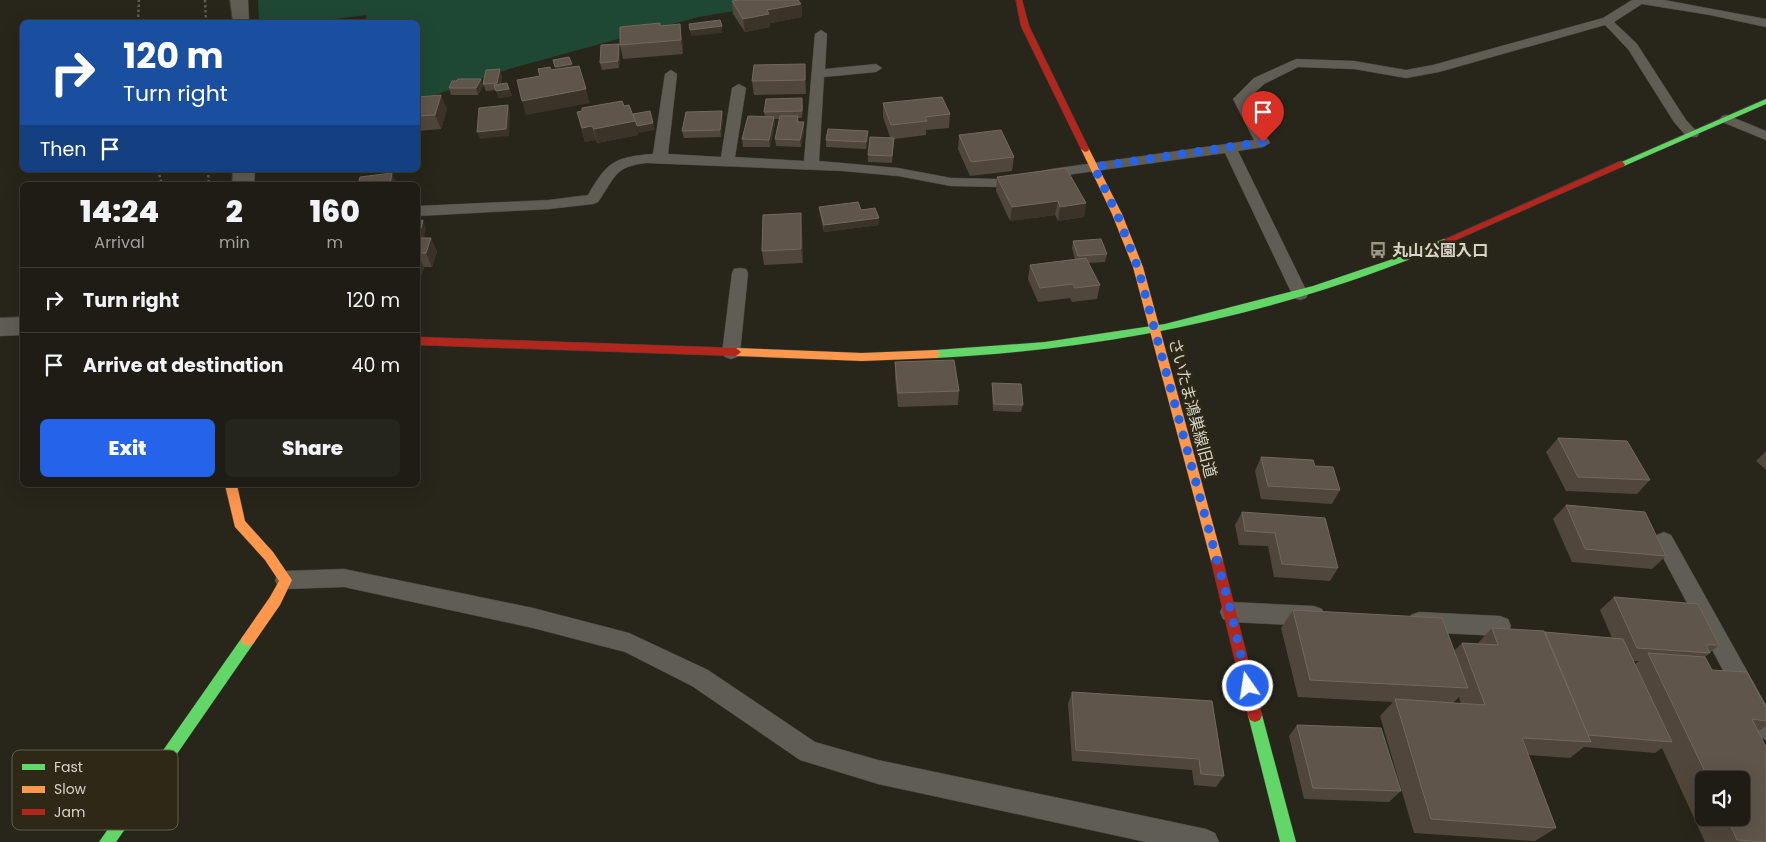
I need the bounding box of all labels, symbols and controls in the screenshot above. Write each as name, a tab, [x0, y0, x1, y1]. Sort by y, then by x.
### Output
text: 120 m	[123, 31, 223, 80]
icon: right	[40, 40, 105, 105]
text: Turn right	[123, 78, 228, 109]
pin	[1242, 91, 1284, 142]
icon: arrive	[1249, 98, 1277, 126]
icon: arrive	[96, 135, 124, 163]
text: Then	[40, 136, 86, 163]
text: 14:24	[80, 190, 159, 233]
text: 2	[226, 190, 243, 233]
text: 160	[310, 190, 360, 233]
text: Arrival	[94, 231, 145, 254]
text: min	[219, 231, 250, 254]
text: m	[327, 231, 343, 254]
place label: 丸山公園入口	[1392, 239, 1488, 262]
bus stop icon: 丸山公園入口	[1368, 240, 1388, 260]
icon: right	[40, 286, 68, 314]
text: Turn right	[83, 287, 179, 314]
text: 120 m	[346, 287, 400, 314]
street label: さいたま鴻巣線旧道	[1163, 336, 1222, 480]
icon: arrive	[40, 351, 68, 379]
text: Arrive at destination	[83, 352, 284, 379]
text: 40 m	[351, 352, 400, 379]
button: Exit	[40, 419, 215, 477]
button: Share	[225, 419, 400, 477]
position arrow	[1221, 659, 1273, 711]
legend	[12, 750, 178, 830]
text: Fast	[54, 757, 83, 777]
map controls	[1695, 771, 1750, 826]
button: sound	[1695, 771, 1750, 826]
text: Slow	[54, 779, 87, 799]
text: Jam	[54, 802, 85, 822]

